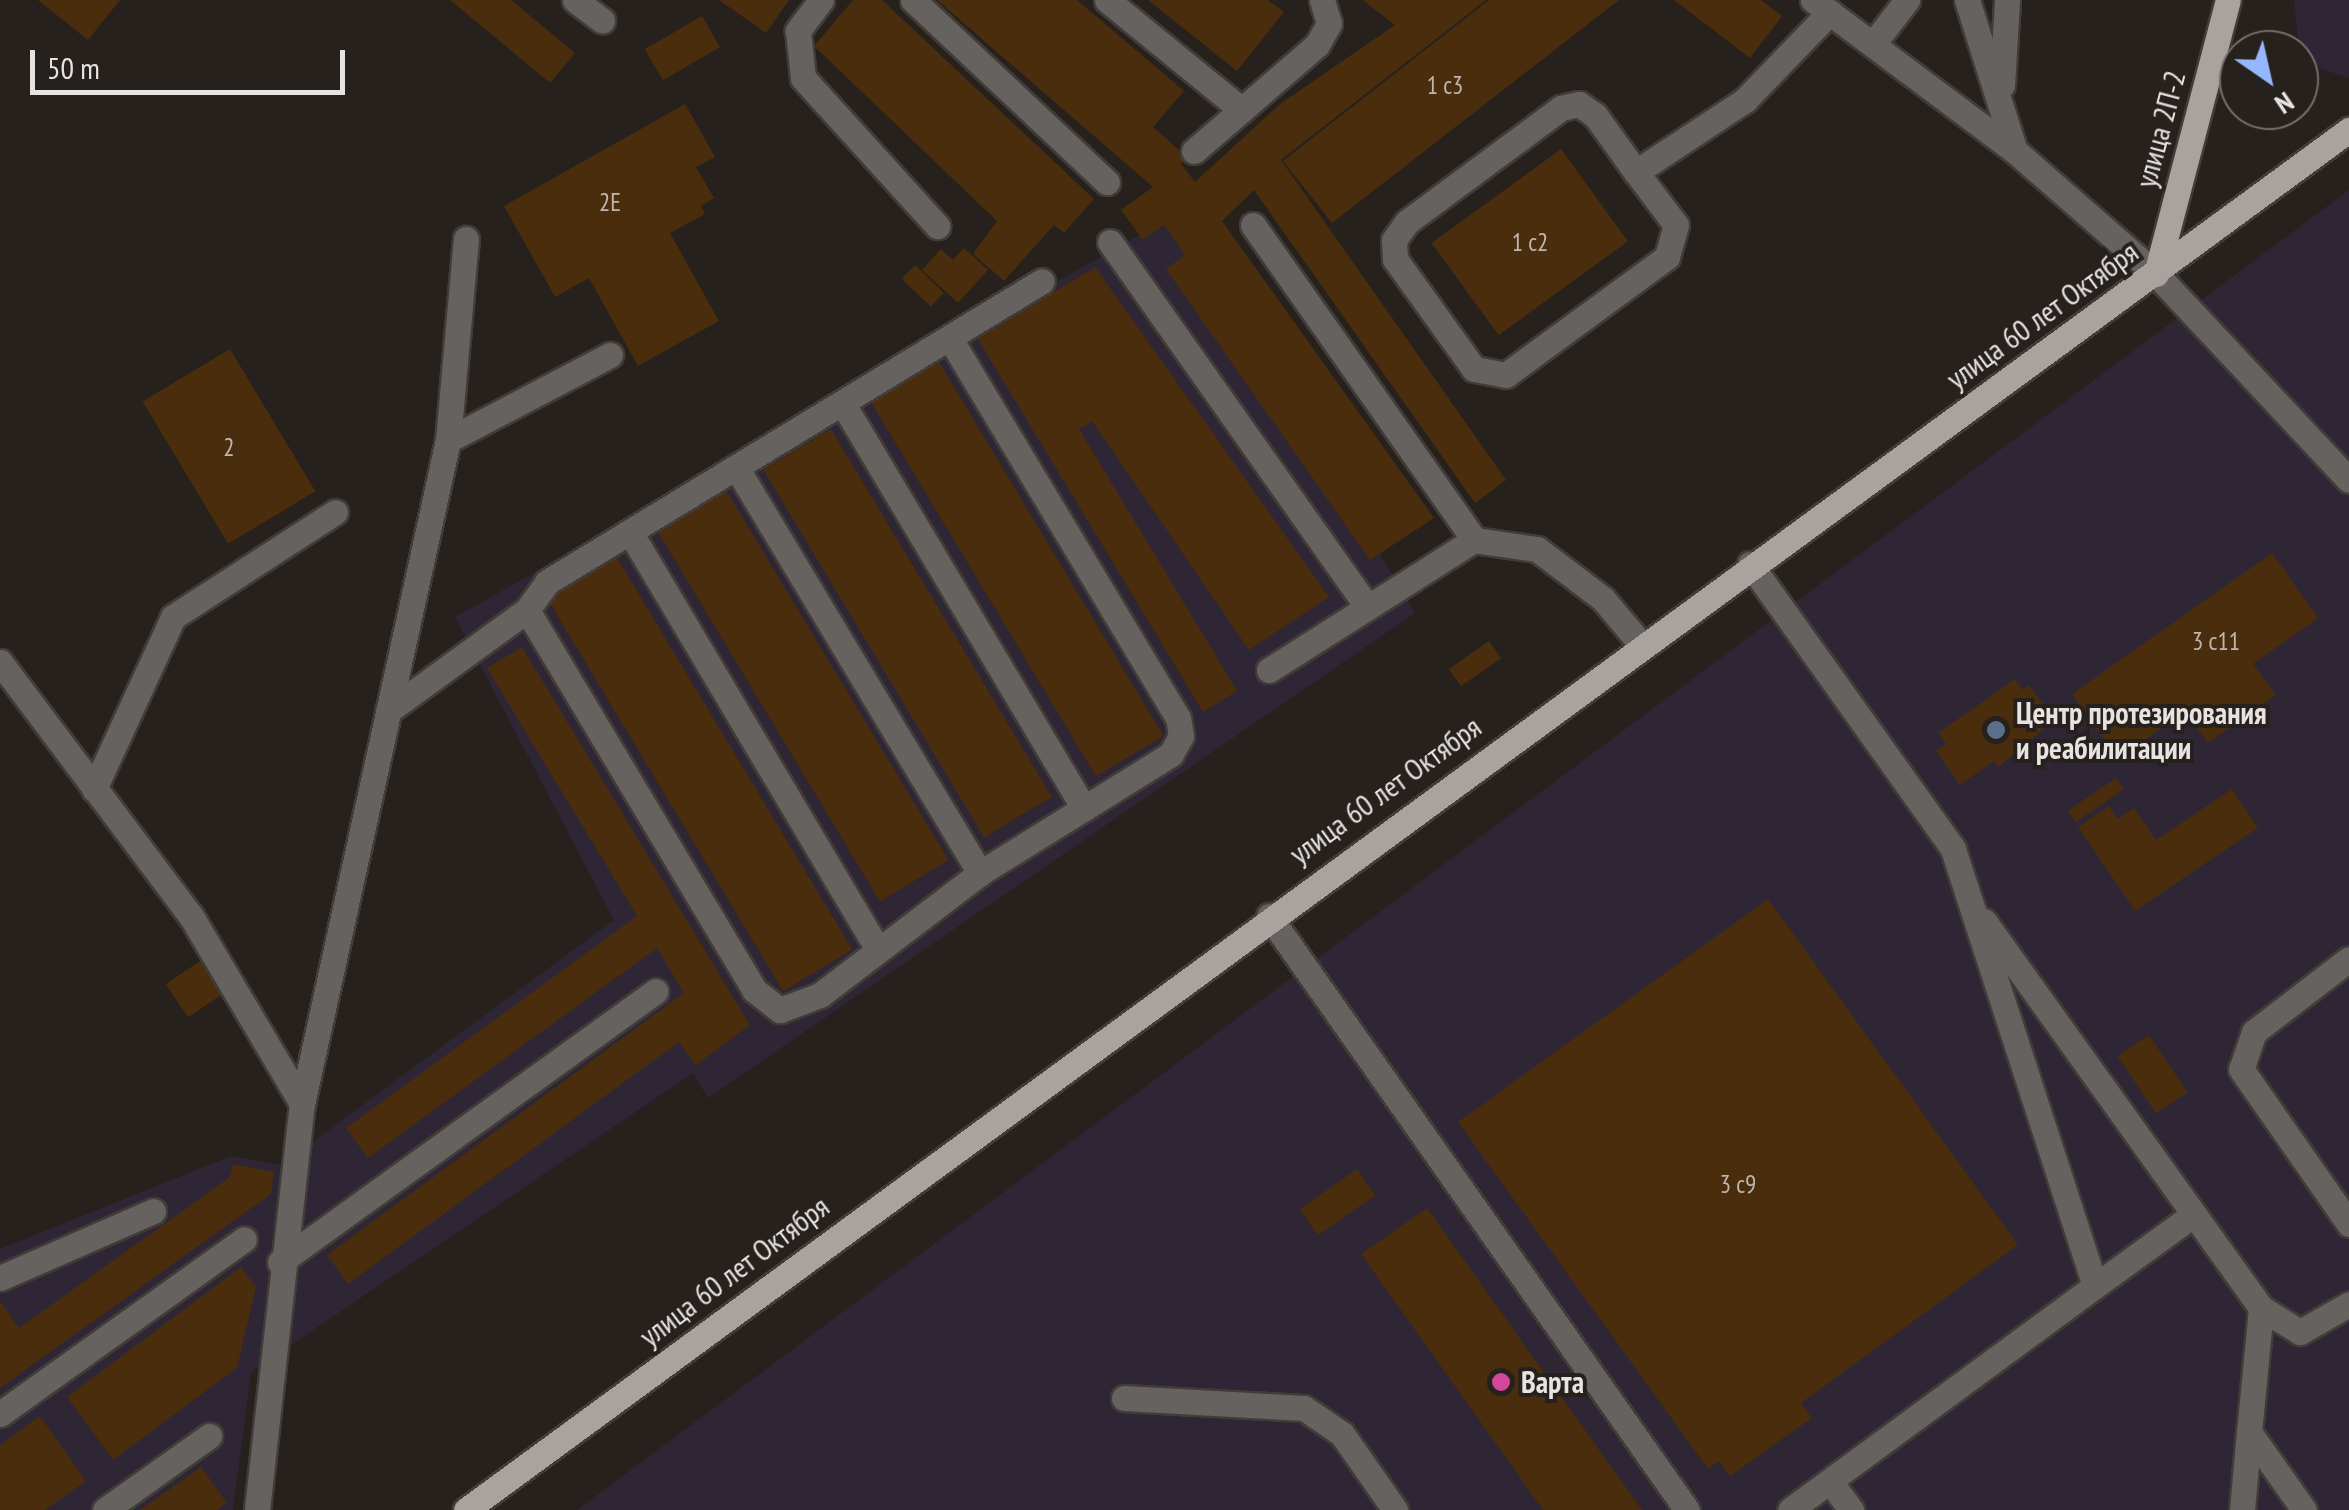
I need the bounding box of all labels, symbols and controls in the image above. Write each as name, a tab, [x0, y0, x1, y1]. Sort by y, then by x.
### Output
scale bar	[35, 30, 350, 92]
north arrow	[2219, 30, 2319, 130]
text: 50 m	[47, 48, 100, 87]
street label: улица 2П-2	[2127, 67, 2193, 191]
house number: 1 с3	[1427, 70, 1463, 100]
text: N	[2268, 84, 2302, 123]
house number: 2Е	[599, 187, 621, 217]
house number: 1 с2	[1512, 227, 1548, 257]
street label: улица 60 лет Октября	[1939, 233, 2145, 397]
house number: 2	[223, 432, 235, 462]
house number: 3 с11	[2192, 626, 2240, 656]
place label: Центр протезирования и реабилитации	[2016, 695, 2267, 766]
street label: улица 60 лет Октября	[1282, 708, 1488, 872]
marker: Центр протезирования и реабилитации	[1985, 719, 2007, 741]
house number: 3 с9	[1720, 1169, 1756, 1199]
street label: улица 60 лет Октября	[632, 1188, 836, 1354]
place label: Варта	[1521, 1364, 1584, 1400]
marker: Варта	[1490, 1371, 1512, 1393]

